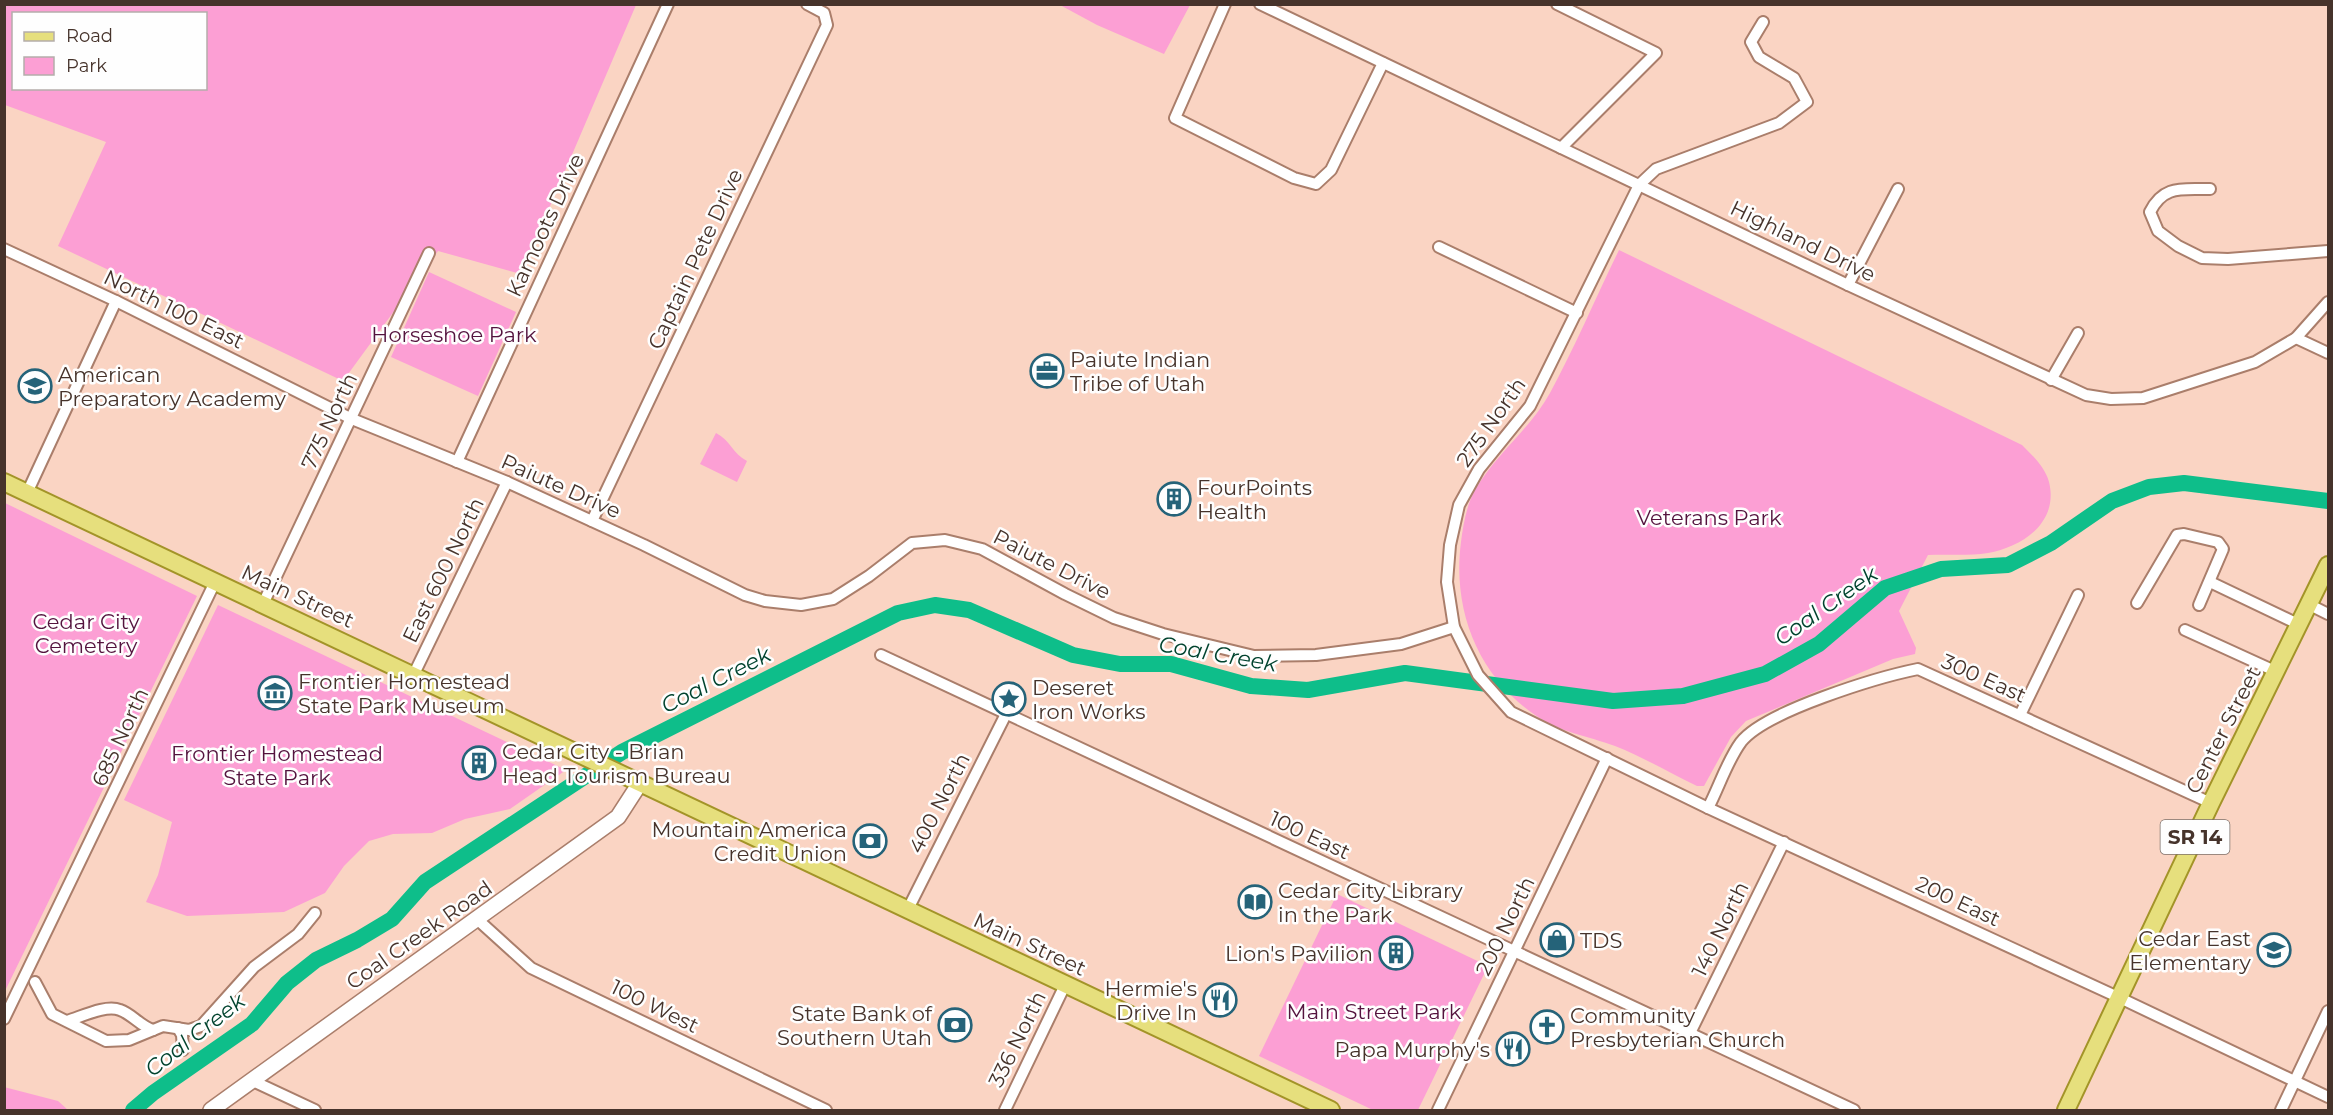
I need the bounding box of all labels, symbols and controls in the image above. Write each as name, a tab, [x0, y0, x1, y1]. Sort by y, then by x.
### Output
legend	[12, 12, 207, 90]
text: Road	[66, 25, 113, 47]
text: Park	[66, 55, 107, 77]
street label: Kamoots Drive	[501, 150, 589, 300]
street label: Captain Pete Drive	[642, 165, 748, 353]
street label: Highland Drive	[1726, 195, 1880, 287]
street label: North 100 East	[100, 264, 248, 354]
park label: Horseshoe Park	[371, 322, 537, 347]
place label: Paiute Indian Tribe of Utah	[1070, 347, 1210, 396]
office icon: Paiute Indian Tribe of Utah	[1029, 353, 1065, 389]
place label: American Preparatory Academy	[58, 362, 286, 411]
school or university icon: American Preparatory Academy	[17, 368, 53, 404]
street label: 775 North	[296, 369, 362, 473]
street label: 275 North	[1451, 373, 1531, 471]
street label: Paiute Drive	[497, 449, 625, 523]
place label: FourPoints Health	[1197, 475, 1312, 524]
building icon: FourPoints Health	[1156, 481, 1192, 517]
street label: East 600 North	[397, 493, 489, 647]
park label: Veterans Park	[1637, 505, 1782, 530]
street label: Paiute Drive	[989, 524, 1115, 604]
street label: Main Street	[238, 559, 358, 633]
water label: Coal Creek	[1769, 560, 1884, 651]
park label: Cedar City Cemetery	[32, 609, 140, 658]
water label: Coal Creek	[1157, 630, 1280, 678]
water label: Coal Creek	[657, 640, 776, 719]
street label: 300 East	[1938, 648, 2030, 708]
street label: Center Street	[2180, 662, 2266, 798]
place label: Frontier Homestead State Park Museum	[298, 669, 510, 718]
museum icon: Frontier Homestead State Park Museum	[257, 675, 293, 711]
place label: Deseret Iron Works	[1032, 675, 1145, 724]
place icon: Deseret Iron Works	[991, 681, 1027, 717]
street label: 685 North	[86, 684, 154, 790]
place label: Cedar City - Brian Head Tourism Bureau	[502, 739, 731, 788]
park label: Frontier Homestead State Park	[171, 741, 383, 790]
building icon: Cedar City - Brian Head Tourism Bureau	[461, 745, 497, 781]
street label: 400 North	[903, 749, 975, 857]
street label: 100 East	[1266, 806, 1354, 864]
place label: Mountain America Credit Union	[651, 817, 847, 866]
road number: SR 14	[2160, 820, 2230, 854]
bank icon: Mountain America Credit Union	[852, 823, 888, 859]
street label: 200 East	[1912, 871, 2004, 931]
street label: 200 North	[1470, 872, 1540, 980]
street label: Coal Creek Road	[341, 875, 497, 995]
street label: 140 North	[1686, 877, 1754, 981]
place label: Cedar City Library in the Park	[1278, 878, 1463, 927]
library icon: Cedar City Library in the Park	[1237, 884, 1273, 920]
street label: Main Street	[970, 907, 1090, 981]
shop icon: TDS	[1539, 922, 1575, 958]
place label: Cedar East Elementary	[2129, 926, 2252, 975]
place label: TDS	[1580, 928, 1622, 953]
school or university icon: Cedar East Elementary	[2256, 932, 2292, 968]
building icon: Lion's Pavilion	[1378, 935, 1414, 971]
place label: Lion's Pavilion	[1225, 941, 1373, 966]
street label: 100 West	[607, 974, 703, 1038]
place label: Hermie's Drive In	[1104, 976, 1197, 1025]
restaurant icon: Hermie's Drive In	[1202, 982, 1238, 1018]
water label: Coal Creek	[140, 987, 251, 1082]
street label: 336 North	[983, 987, 1051, 1091]
park label: Main Street Park	[1287, 999, 1462, 1024]
place label: State Bank of Southern Utah	[777, 1001, 933, 1050]
place label: Community Presbyterian Church	[1570, 1003, 1785, 1052]
bank icon: State Bank of Southern Utah	[937, 1007, 973, 1043]
church icon: Community Presbyterian Church	[1529, 1009, 1565, 1045]
restaurant icon: Papa Murphy's	[1495, 1031, 1531, 1067]
place label: Papa Murphy's	[1334, 1037, 1490, 1062]

